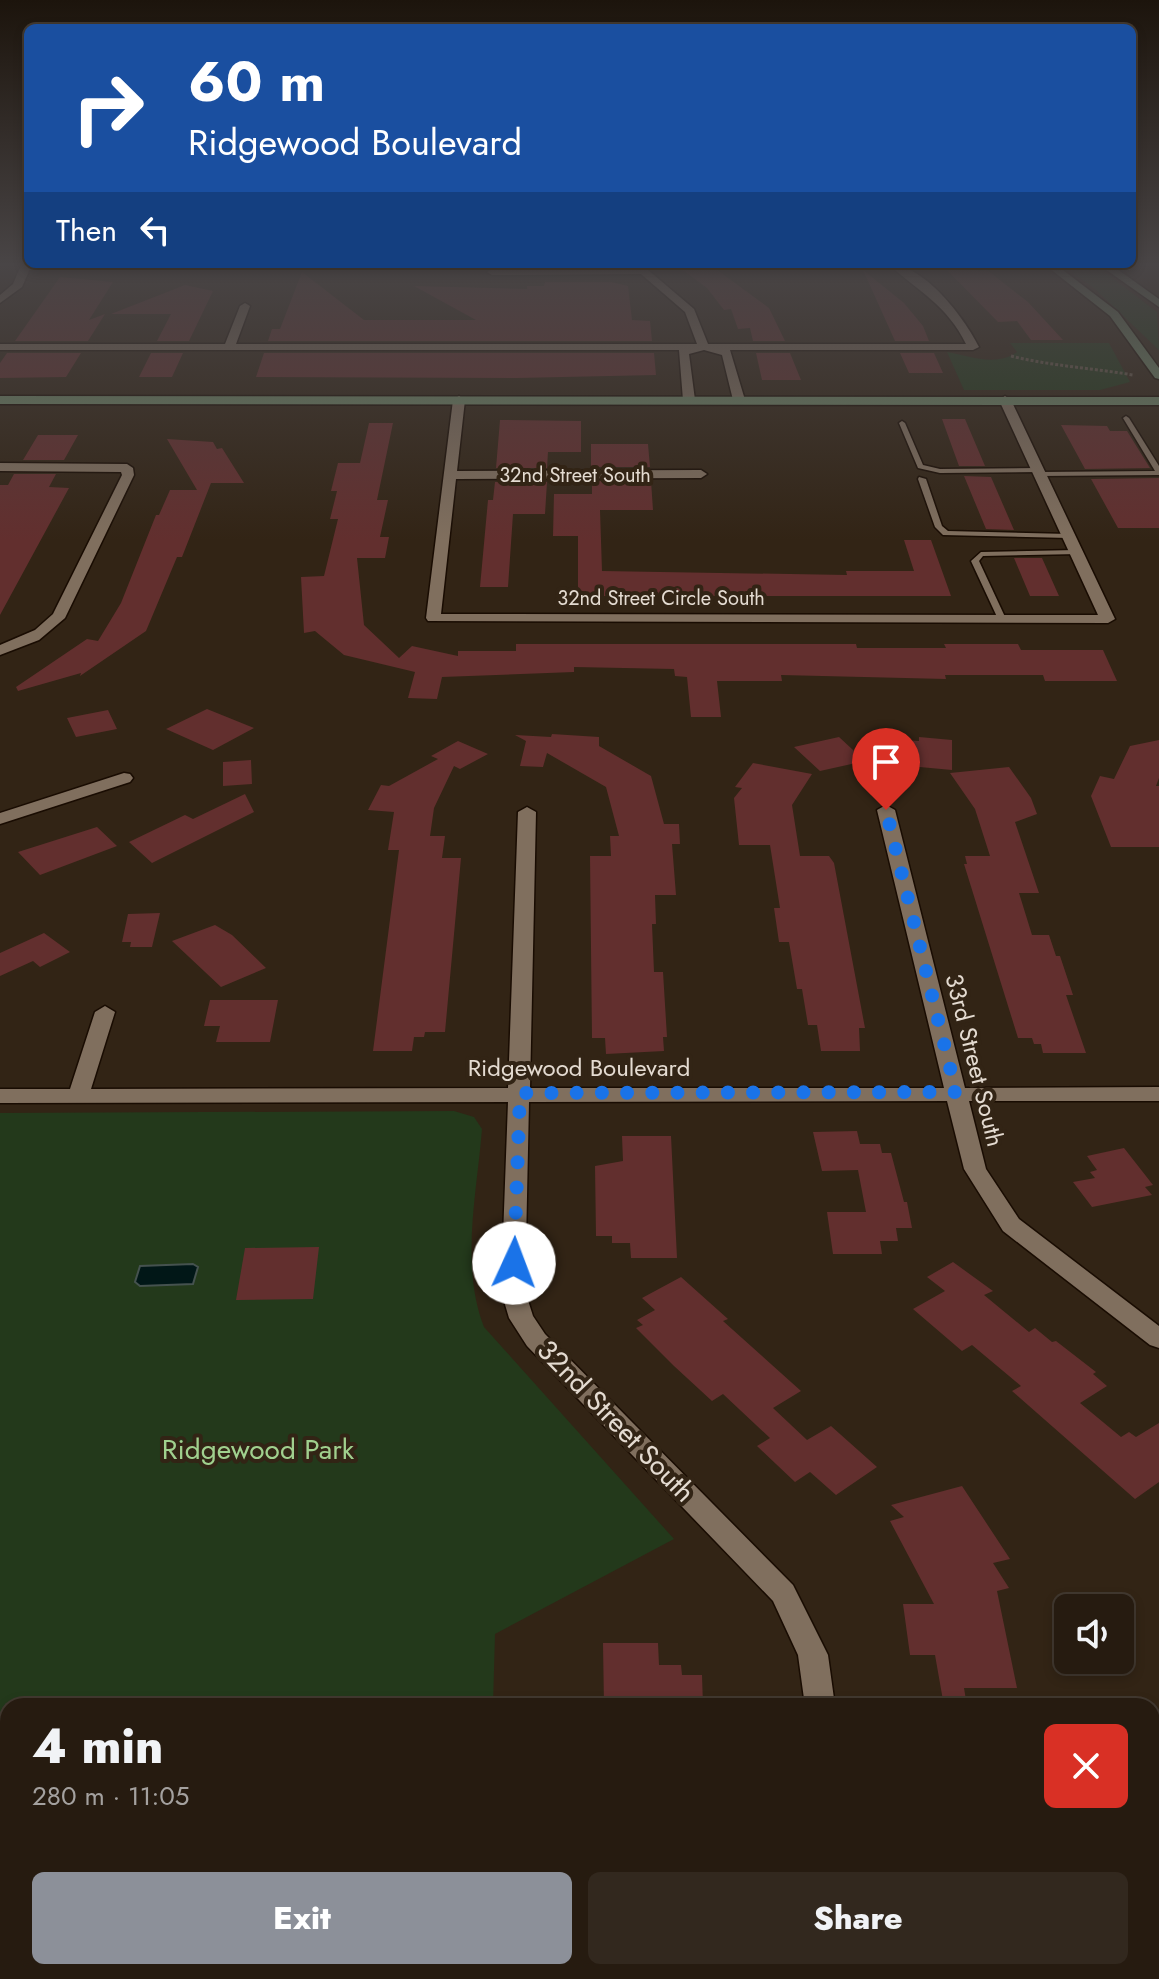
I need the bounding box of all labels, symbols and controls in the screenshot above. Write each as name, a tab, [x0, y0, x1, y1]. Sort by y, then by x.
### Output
text: 60 m	[188, 41, 325, 122]
icon: right	[56, 56, 160, 160]
text: Ridgewood Boulevard	[188, 116, 522, 168]
icon: left	[133, 208, 177, 252]
text: Then	[56, 209, 117, 252]
street label: 32nd Street South	[499, 461, 651, 490]
street label: 32nd Street Circle South	[557, 584, 765, 613]
pin	[852, 728, 920, 810]
icon: arrive	[864, 740, 908, 784]
street label: 33rd Street South	[937, 970, 1013, 1150]
street label: Ridgewood Boulevard	[468, 1050, 690, 1085]
position arrow	[472, 1221, 556, 1305]
street label: 32nd Street South	[528, 1330, 704, 1512]
park label: Ridgewood Park	[162, 1429, 355, 1470]
map controls	[1054, 1594, 1134, 1674]
button: sound	[1054, 1594, 1134, 1674]
text: 4 min	[32, 1712, 163, 1781]
button: close	[1044, 1724, 1128, 1808]
text: 280 m · 11:05	[32, 1777, 190, 1815]
button: Exit	[32, 1872, 572, 1964]
button: Share	[588, 1872, 1128, 1964]

